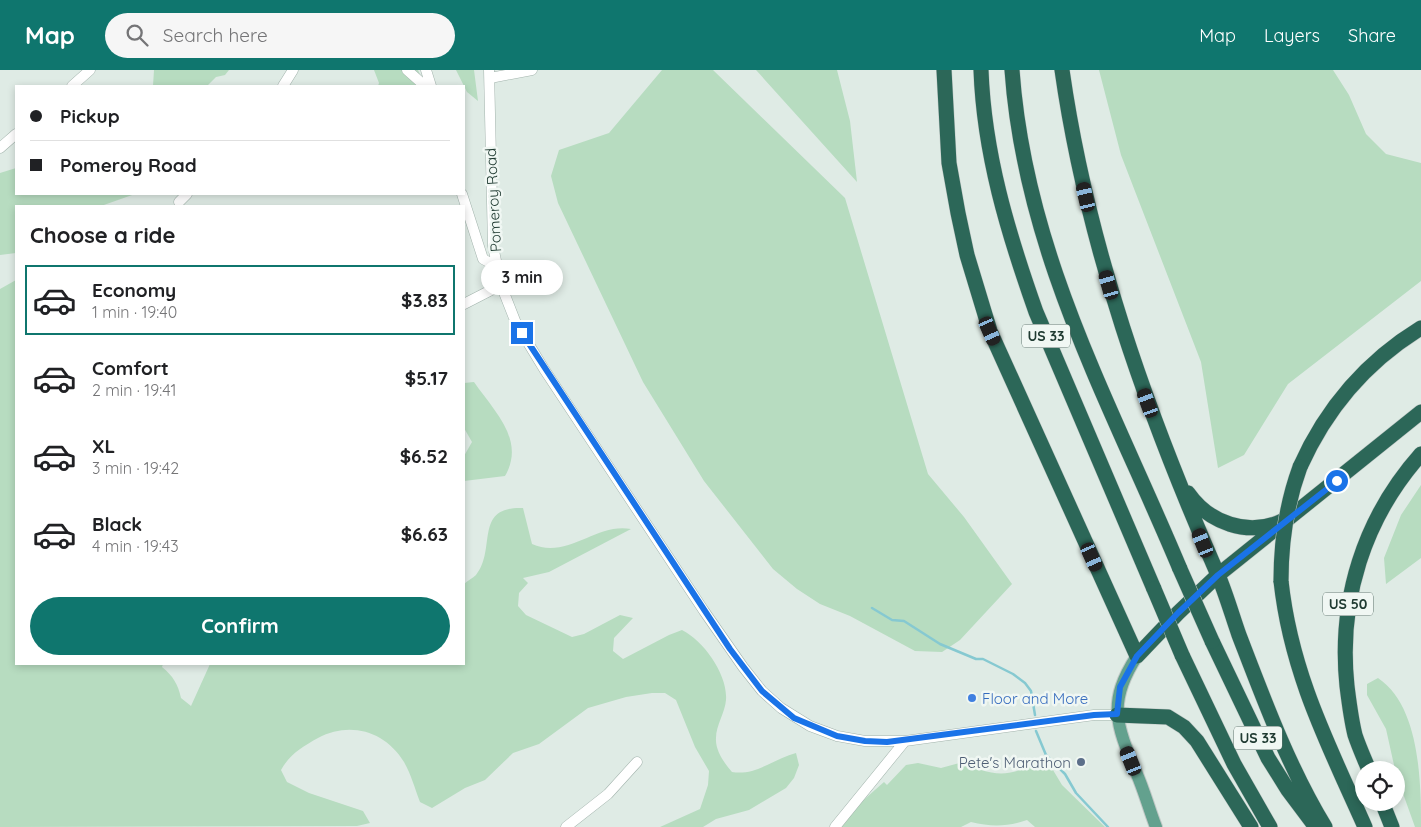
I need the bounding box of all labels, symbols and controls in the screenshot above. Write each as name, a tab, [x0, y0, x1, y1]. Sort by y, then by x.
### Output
search box	[105, 13, 455, 58]
text: Map	[25, 20, 75, 50]
icon: search	[123, 21, 151, 49]
text: Search here	[163, 23, 268, 47]
text: Map	[1199, 24, 1236, 47]
text: Layers	[1264, 24, 1320, 47]
text: Share	[1348, 24, 1396, 47]
text: Pickup	[60, 104, 120, 128]
street label: Pomeroy Road	[481, 147, 505, 253]
text: Pomeroy Road	[60, 153, 197, 177]
car	[1075, 181, 1096, 213]
text: Choose a ride	[30, 221, 175, 249]
callout: 3 min	[481, 260, 563, 296]
text: 3 min	[501, 267, 543, 287]
car	[1097, 269, 1120, 301]
icon: car	[32, 278, 77, 323]
text: Economy	[92, 278, 176, 302]
text: $3.83	[401, 288, 448, 312]
text: 1 min · 19:40	[92, 302, 177, 322]
car	[977, 314, 1002, 348]
route end	[511, 322, 533, 344]
road number: US 33	[1022, 325, 1070, 348]
icon: car	[32, 356, 77, 401]
text: Comfort	[92, 356, 169, 380]
text: $5.17	[405, 366, 448, 390]
text: 2 min · 19:41	[92, 380, 176, 400]
car	[1135, 386, 1160, 420]
icon: car	[32, 434, 77, 479]
text: XL	[92, 434, 115, 458]
text: $6.52	[400, 444, 448, 468]
text: 3 min · 19:42	[92, 458, 179, 478]
route start	[1326, 470, 1348, 492]
icon: car	[32, 512, 77, 557]
text: Black	[92, 512, 142, 536]
text: $6.63	[401, 522, 448, 546]
car	[1190, 526, 1215, 560]
text: 4 min · 19:43	[92, 536, 179, 556]
car	[1079, 540, 1104, 574]
road number: US 50	[1323, 592, 1373, 616]
button: Confirm	[30, 597, 450, 655]
place label: Floor and More	[982, 689, 1088, 708]
marker: Floor and More	[966, 692, 978, 704]
road number: US 33	[1234, 726, 1282, 750]
car	[1118, 744, 1143, 778]
place label: Pete's Marathon	[959, 753, 1071, 772]
marker: Pete's Marathon	[1075, 756, 1087, 768]
map controls	[1355, 761, 1405, 811]
button: locate	[1355, 761, 1405, 811]

